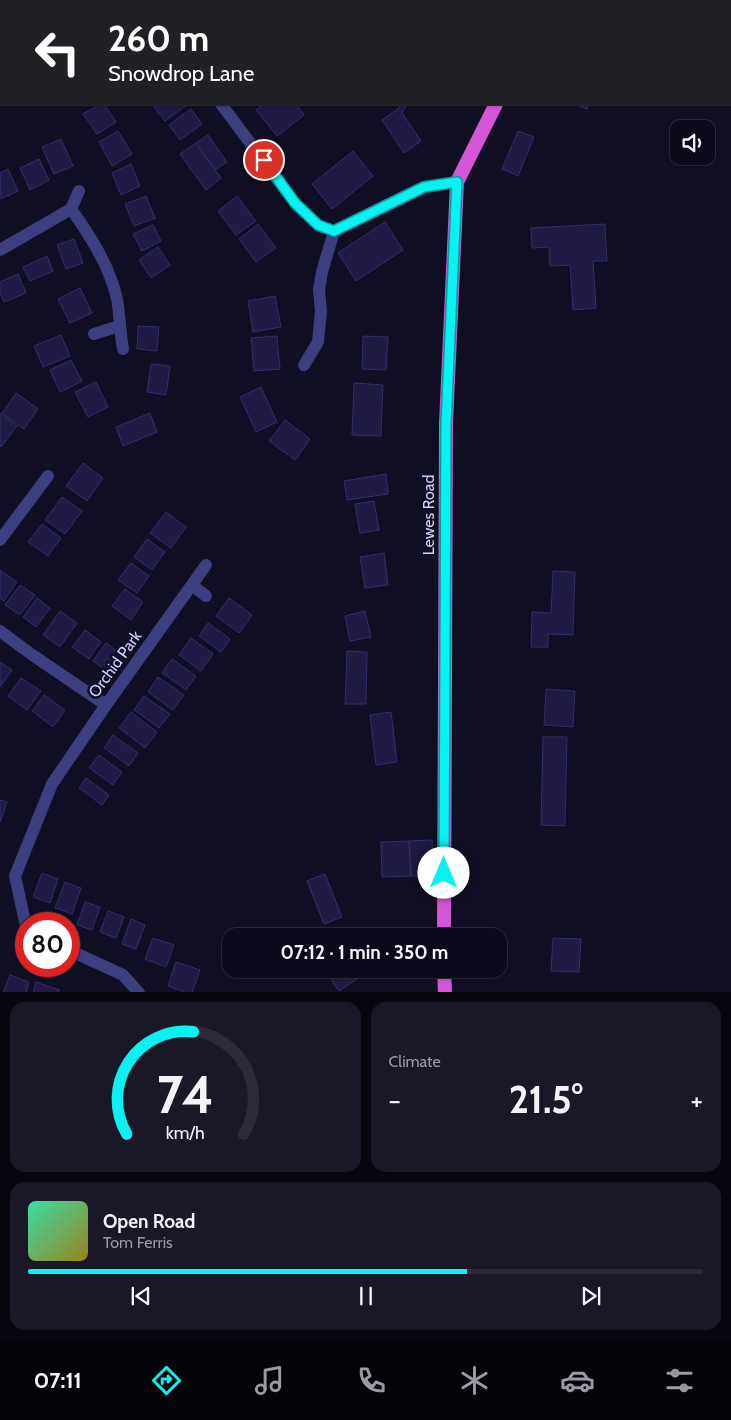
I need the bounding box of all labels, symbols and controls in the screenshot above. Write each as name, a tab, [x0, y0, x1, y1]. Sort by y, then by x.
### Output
text: 260 m	[108, 17, 209, 60]
icon: left	[25, 20, 90, 85]
text: Snowdrop Lane	[108, 60, 254, 87]
map controls	[670, 120, 715, 165]
button: sound	[670, 120, 715, 165]
pin	[243, 139, 285, 181]
icon: arrive	[250, 146, 278, 174]
street label: Lewes Road	[419, 475, 438, 555]
street label: Orchid Park	[84, 626, 146, 701]
position arrow	[417, 846, 469, 898]
speed limit sign: 80	[15, 912, 80, 977]
text: 07:12 · 1 min · 350 m	[281, 941, 448, 964]
text: Climate	[389, 1052, 441, 1071]
text: 74	[157, 1063, 214, 1126]
text: 21.5°	[509, 1076, 583, 1123]
text: −	[389, 1083, 401, 1117]
text: +	[691, 1083, 703, 1117]
text: km/h	[166, 1122, 205, 1143]
text: Open Road	[103, 1210, 195, 1233]
text: Tom Ferris	[103, 1233, 173, 1252]
icon: previous	[127, 1282, 155, 1310]
icon: pause	[352, 1282, 380, 1310]
icon: next	[577, 1282, 605, 1310]
icon: directions	[149, 1363, 184, 1398]
icon: music	[252, 1363, 287, 1398]
icon: phone	[354, 1363, 389, 1398]
icon: climate	[457, 1363, 492, 1398]
icon: car	[560, 1363, 595, 1398]
icon: filters	[662, 1363, 697, 1398]
text: 07:11	[34, 1367, 82, 1394]

